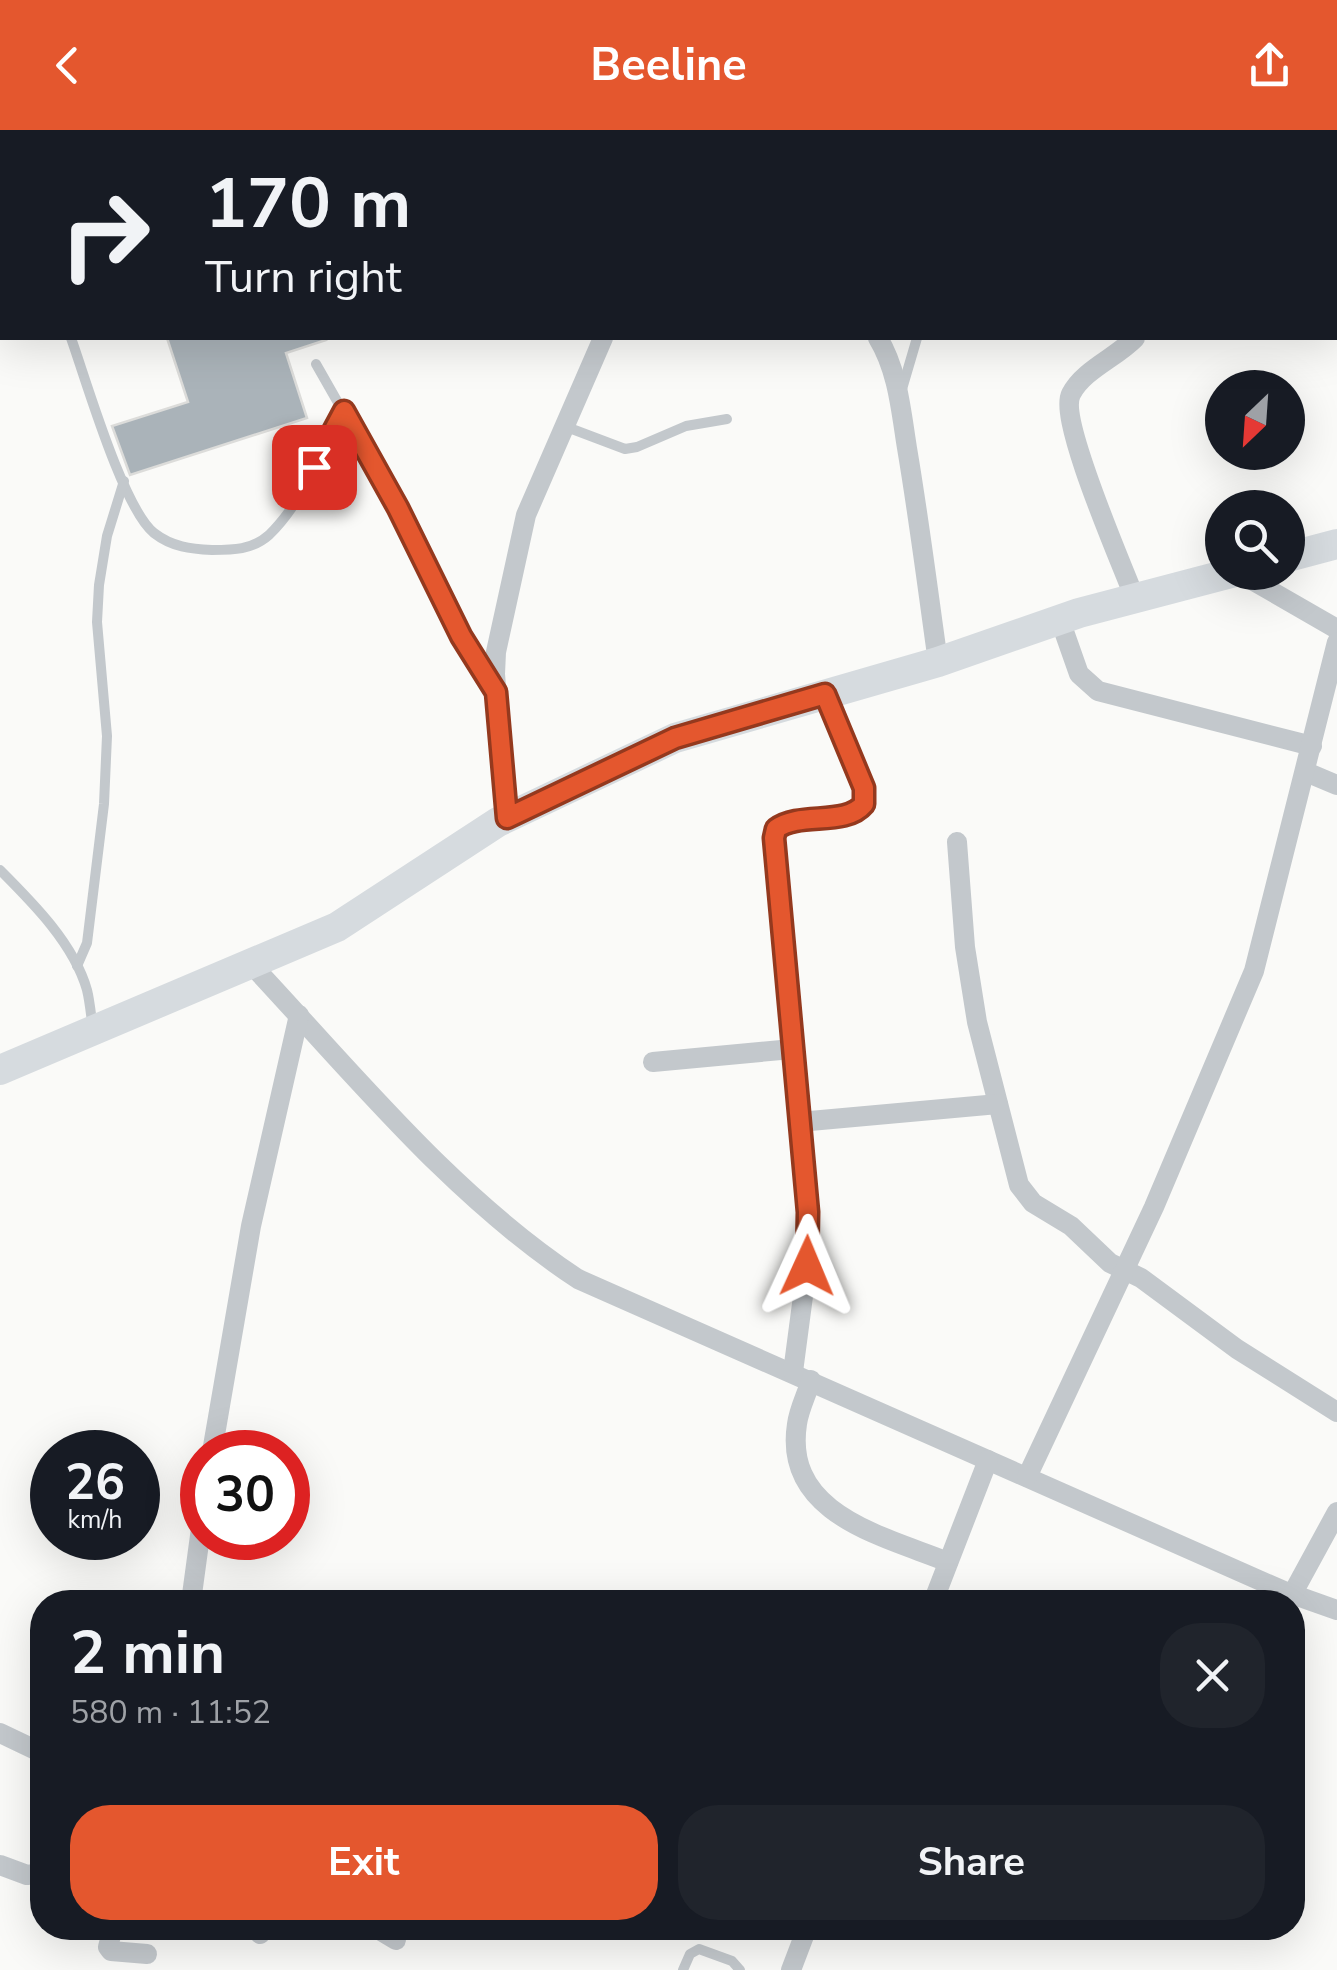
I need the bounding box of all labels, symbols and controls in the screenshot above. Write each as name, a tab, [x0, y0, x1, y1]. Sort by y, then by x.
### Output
text: Beeline	[590, 35, 747, 96]
icon: back	[40, 38, 95, 93]
icon: share	[1242, 38, 1297, 93]
text: 170 m	[205, 156, 411, 252]
icon: right	[40, 170, 170, 300]
text: Turn right	[205, 247, 402, 308]
north arrow	[1205, 370, 1305, 470]
map controls	[1205, 370, 1305, 590]
pin	[272, 425, 357, 510]
icon: arrive	[287, 440, 342, 495]
button: search	[1205, 490, 1305, 590]
position arrow	[755, 1214, 859, 1318]
speed limit sign: 30	[180, 1430, 310, 1560]
text: 26	[65, 1448, 125, 1517]
text: km/h	[67, 1503, 123, 1537]
text: 2 min	[70, 1612, 225, 1694]
button: close	[1160, 1623, 1265, 1728]
text: 580 m · 11:52	[70, 1691, 271, 1734]
button: Exit	[70, 1805, 658, 1920]
button: Share	[678, 1805, 1265, 1920]

